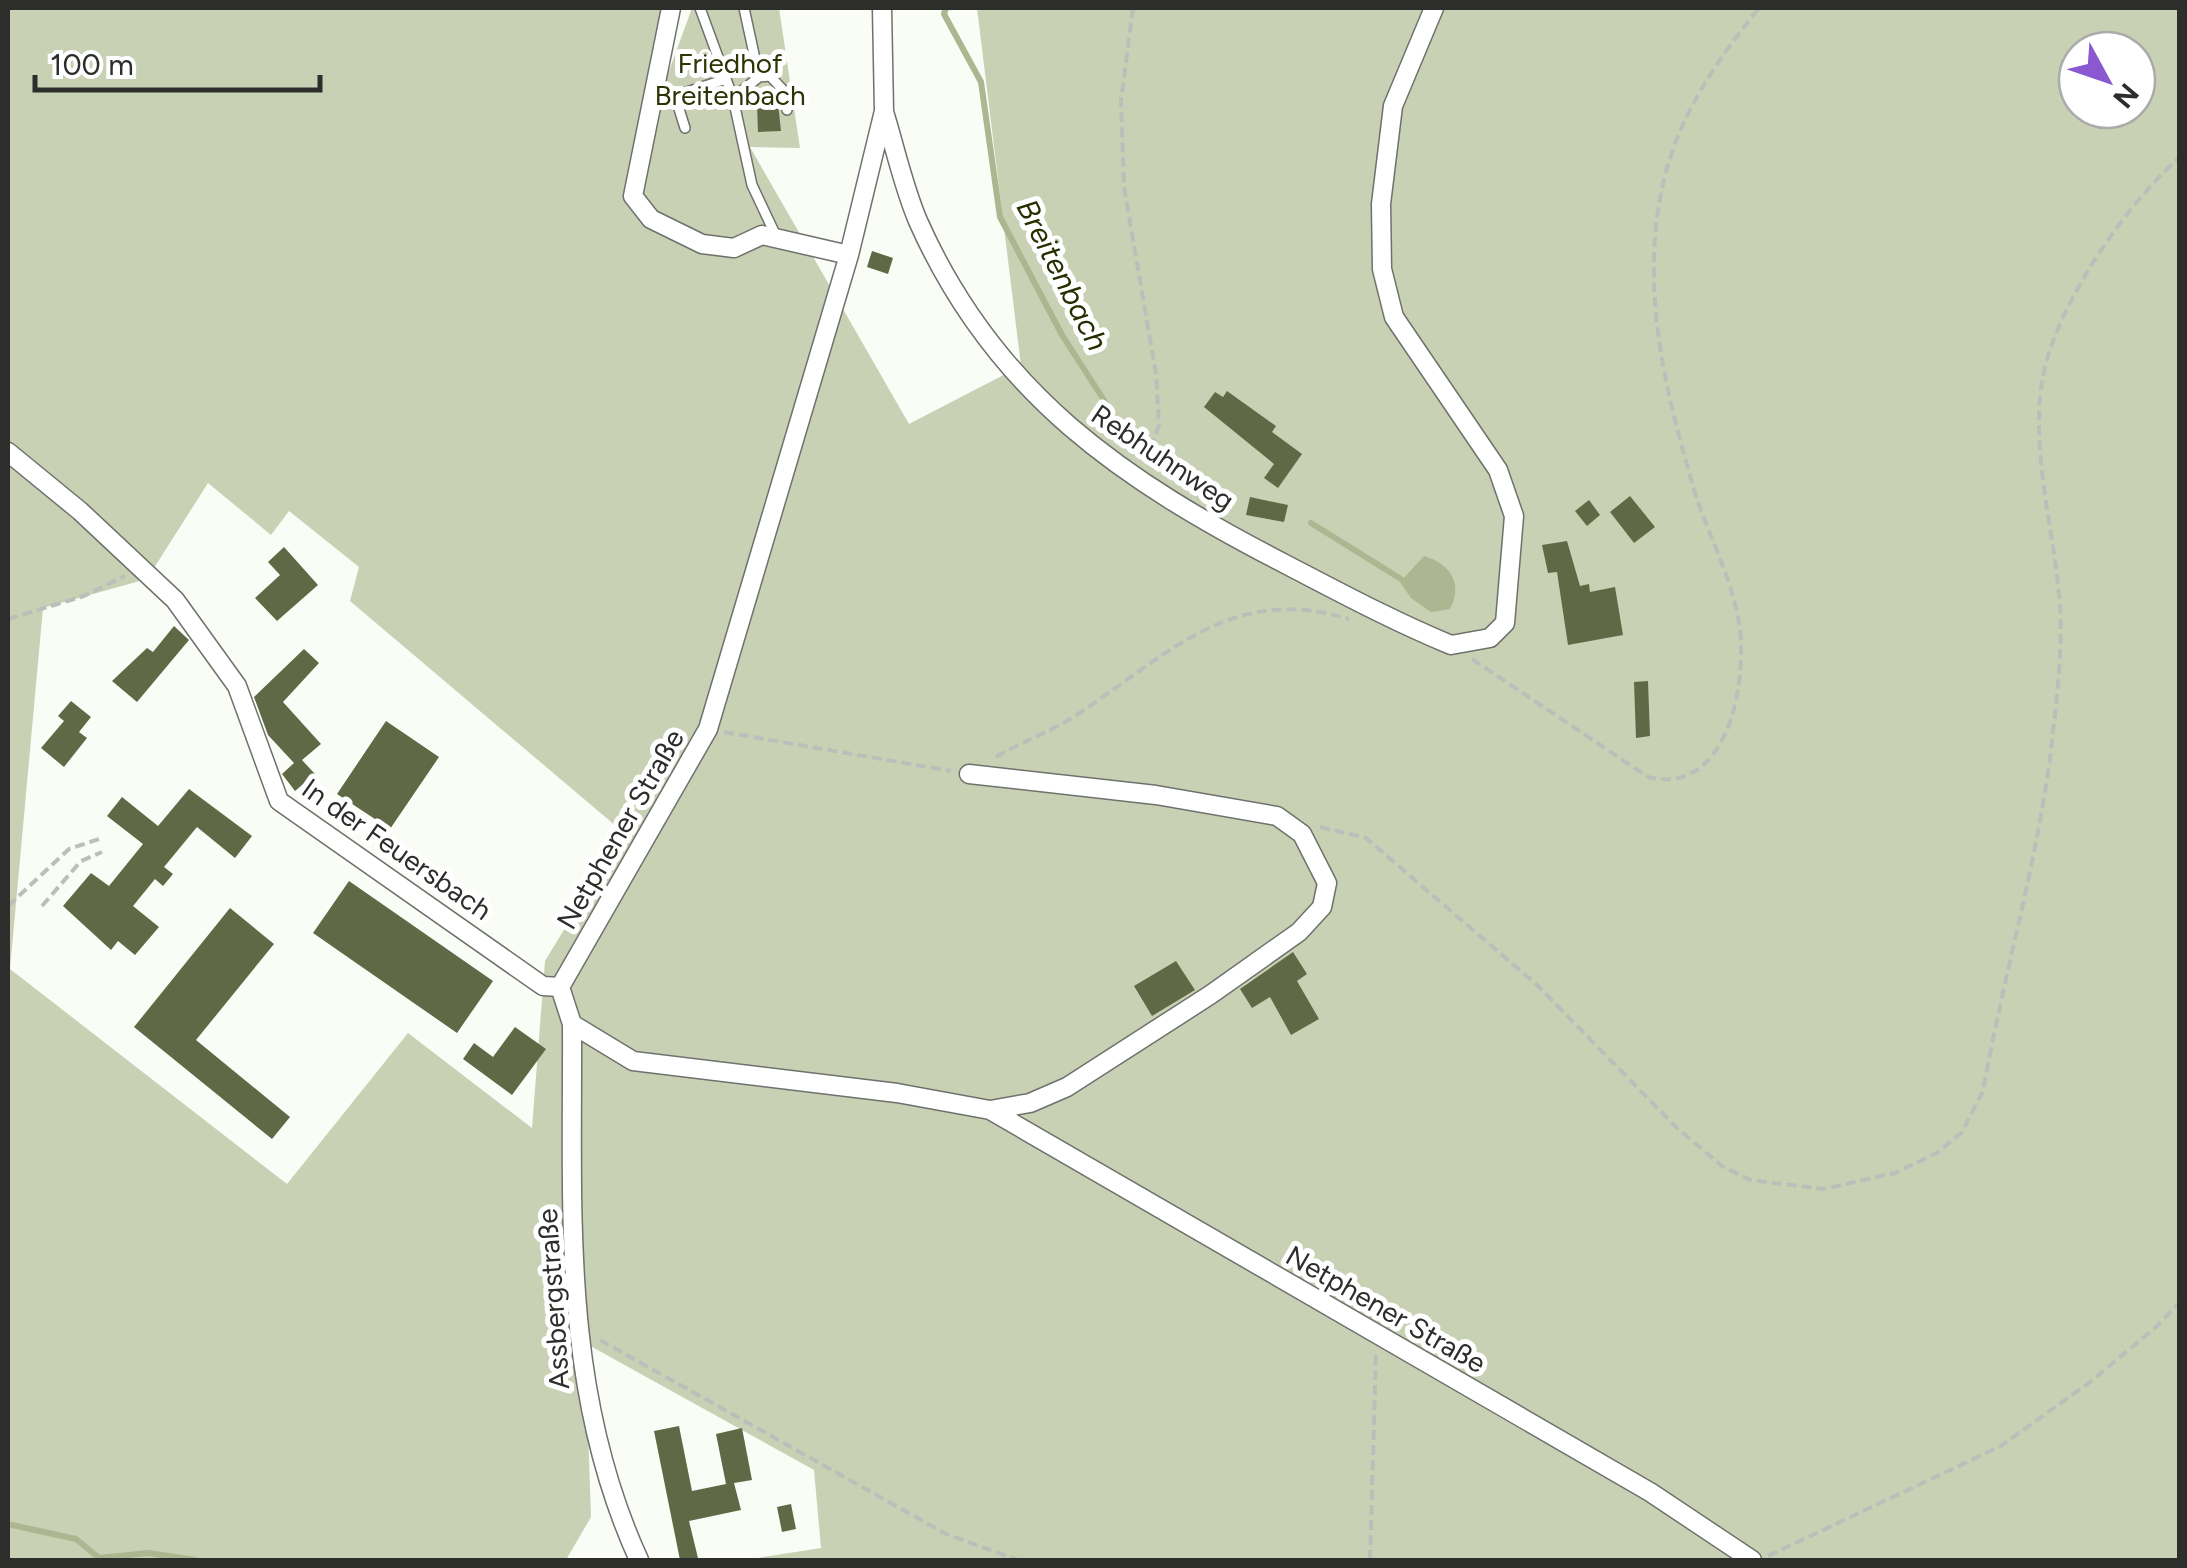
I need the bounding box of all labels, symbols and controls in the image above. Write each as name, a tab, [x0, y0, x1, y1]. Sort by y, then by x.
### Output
scale bar	[35, 30, 320, 92]
north arrow	[2057, 30, 2157, 130]
text: 100 m	[50, 46, 134, 83]
park label: Friedhof Breitenbach	[654, 46, 806, 112]
text: N	[2106, 77, 2146, 115]
water label: Breitenbach	[1009, 193, 1116, 357]
street label: Rebhuhnweg	[1085, 397, 1241, 517]
street label: Netphener Straße	[549, 723, 691, 935]
street label: In der Feuersbach	[296, 771, 498, 927]
street label: Assbergstraße	[530, 1207, 576, 1391]
street label: Netphener Straße	[1280, 1238, 1492, 1380]

